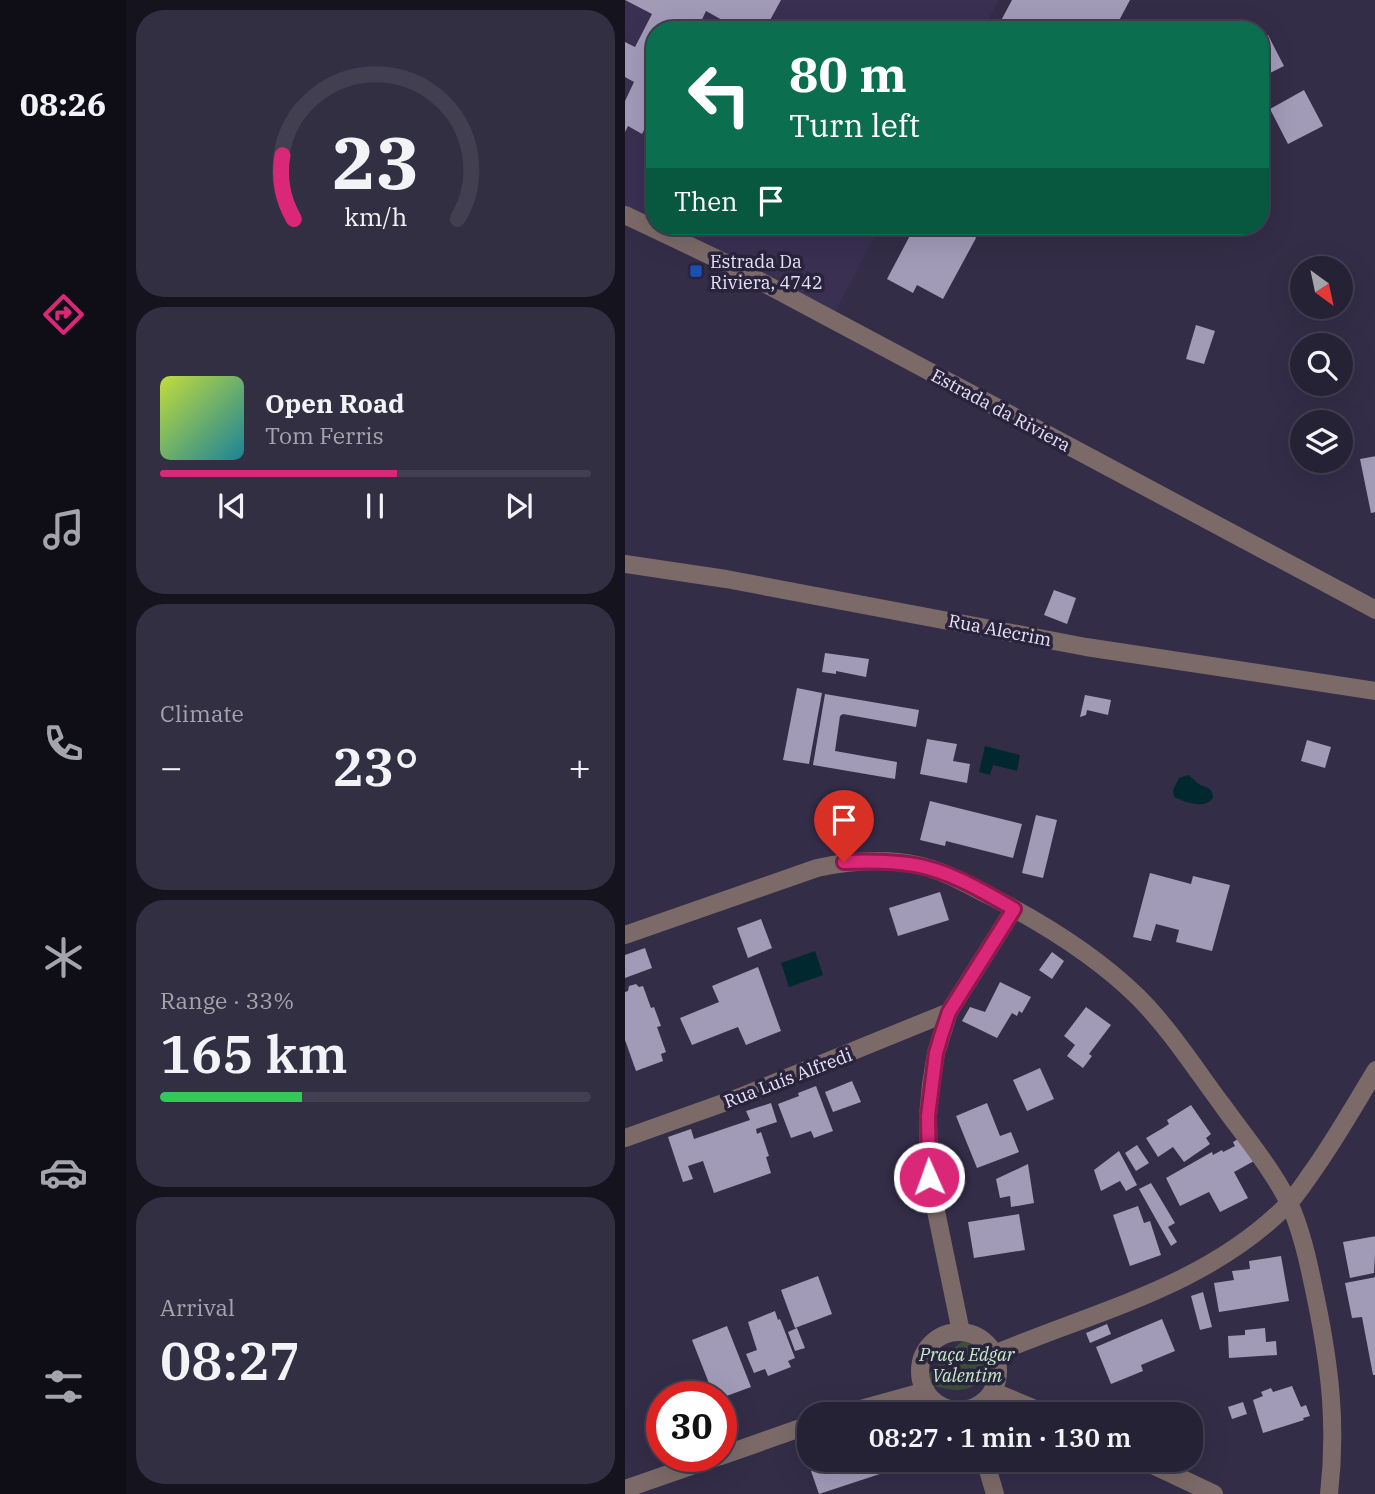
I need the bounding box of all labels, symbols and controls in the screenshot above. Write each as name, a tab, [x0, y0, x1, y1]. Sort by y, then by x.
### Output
text: 80 m	[789, 42, 907, 105]
icon: left	[674, 49, 765, 140]
text: 08:26	[20, 83, 106, 125]
text: Turn left	[789, 104, 920, 146]
text: 23	[332, 115, 419, 210]
icon: arrive	[752, 182, 790, 220]
text: Then	[674, 184, 738, 218]
text: km/h	[344, 200, 407, 233]
place label: Estrada Da Riviera, 4742	[710, 250, 823, 294]
north arrow	[1290, 256, 1353, 318]
map controls	[1290, 256, 1353, 473]
marker: Estrada Da Riviera, 4742	[688, 263, 704, 279]
icon: directions	[39, 290, 88, 339]
button: search	[1290, 333, 1353, 396]
street label: Estrada da Riviera	[927, 364, 1075, 457]
text: Open Road	[265, 386, 404, 420]
button: layers	[1290, 410, 1353, 473]
text: Tom Ferris	[265, 420, 384, 450]
icon: previous	[213, 487, 251, 525]
icon: pause	[356, 487, 394, 525]
icon: next	[500, 487, 538, 525]
icon: music	[39, 505, 88, 554]
street label: Rua Alecrim	[947, 609, 1053, 651]
text: Climate	[160, 698, 244, 728]
icon: phone	[39, 719, 88, 768]
text: 23°	[332, 733, 419, 800]
text: −	[160, 742, 183, 791]
text: +	[568, 742, 591, 791]
pin	[814, 790, 874, 862]
icon: arrive	[825, 801, 863, 839]
icon: climate	[39, 933, 88, 982]
text: Range · 33%	[160, 985, 294, 1015]
text: 165 km	[160, 1020, 348, 1087]
street label: Rua Luís Alfredi	[721, 1043, 856, 1113]
position arrow	[892, 1140, 966, 1214]
icon: car	[39, 1148, 88, 1197]
text: Arrival	[160, 1292, 235, 1322]
text: 08:27	[160, 1327, 300, 1394]
park label: Praça Edgar Valentim	[918, 1343, 1016, 1387]
icon: filters	[39, 1362, 88, 1411]
speed limit sign: 30	[646, 1381, 737, 1472]
text: 08:27 · 1 min · 130 m	[869, 1420, 1131, 1454]

